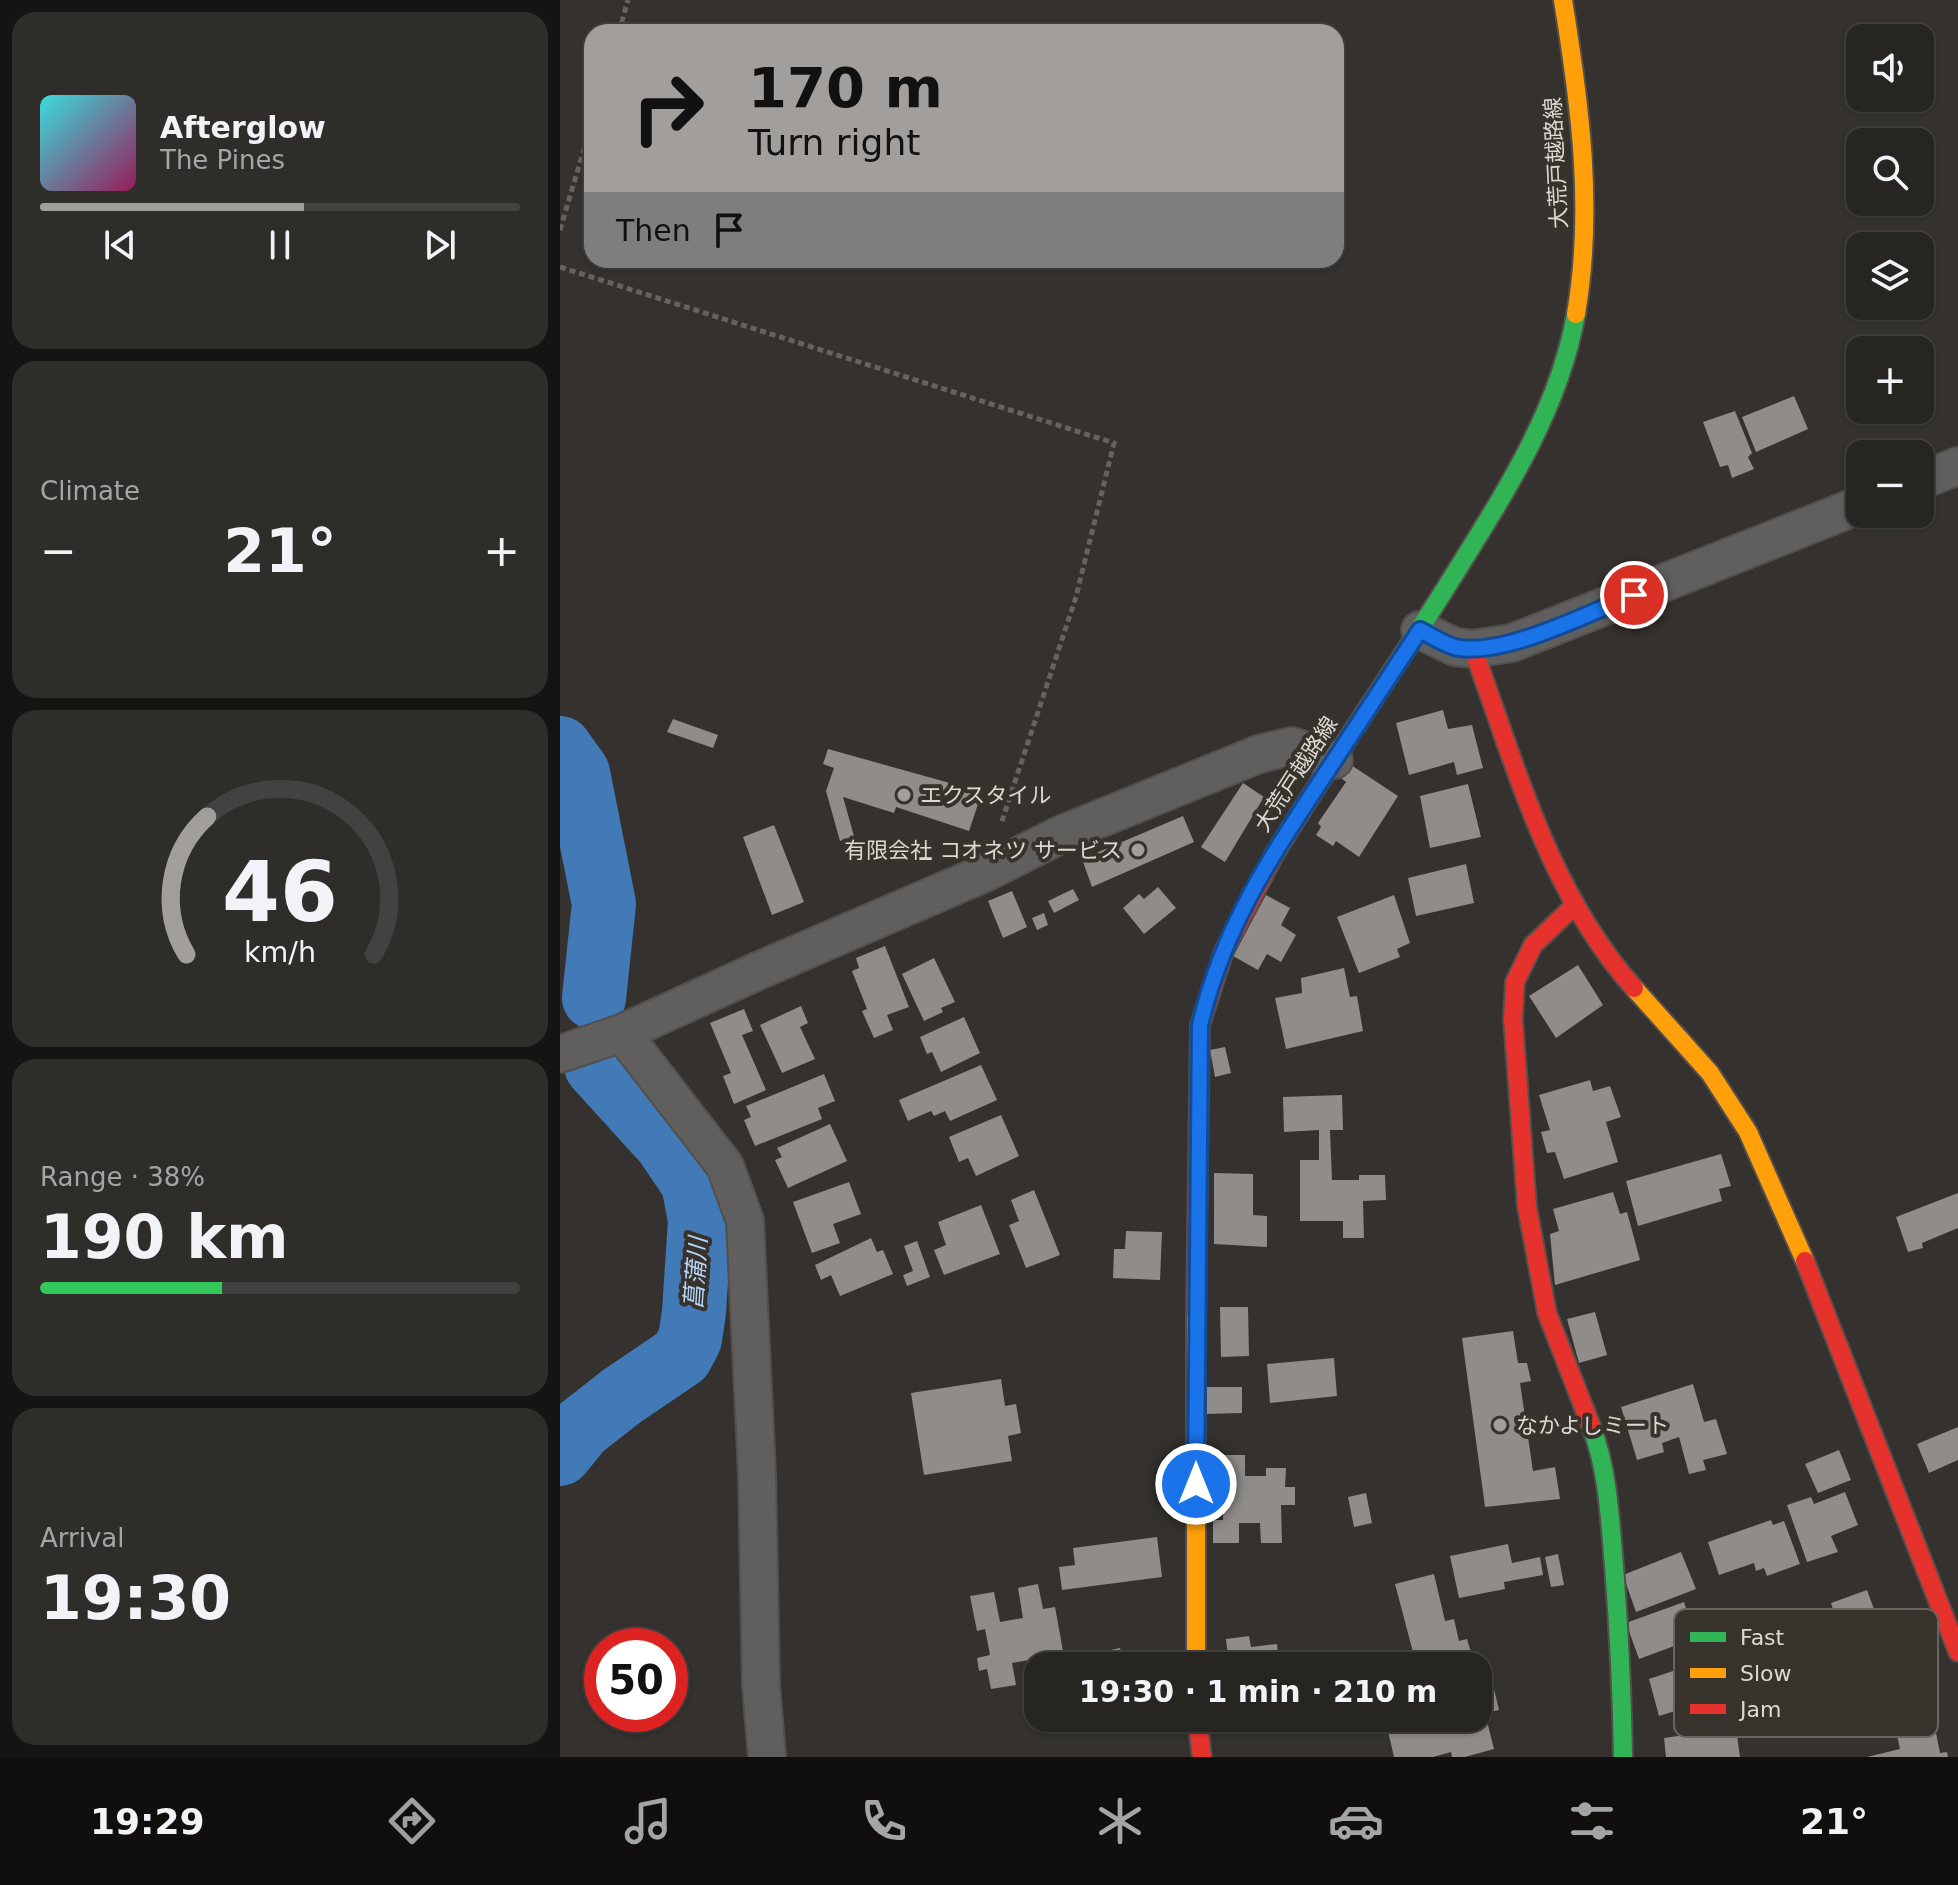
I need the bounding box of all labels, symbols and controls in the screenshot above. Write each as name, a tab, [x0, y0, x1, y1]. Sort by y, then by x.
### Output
map controls	[1846, 24, 1934, 528]
button: sound	[1846, 24, 1934, 112]
text: 170 m	[748, 55, 943, 120]
icon: right	[616, 56, 720, 160]
street label: 大荒戸越路線	[1540, 96, 1572, 230]
text: Afterglow	[160, 110, 326, 145]
text: Turn right	[748, 122, 920, 163]
button: search	[1846, 128, 1934, 216]
text: The Pines	[160, 145, 285, 175]
icon: arrive	[707, 208, 751, 252]
text: Then	[616, 213, 691, 248]
icon: previous	[98, 223, 142, 267]
icon: pause	[258, 223, 302, 267]
icon: next	[418, 223, 462, 267]
button: layers	[1846, 232, 1934, 320]
button: +	[1846, 336, 1934, 424]
button: −	[1846, 440, 1934, 528]
text: Climate	[40, 476, 140, 506]
text: 21°	[223, 516, 337, 586]
text: −	[40, 525, 77, 576]
text: +	[483, 525, 520, 576]
pin	[1600, 561, 1668, 629]
icon: arrive	[1612, 573, 1656, 617]
street label: 大荒戸越路線	[1250, 712, 1342, 836]
place label: エクスタイル	[920, 783, 1051, 808]
marker: エクスタイル	[895, 786, 913, 804]
place label: 有限会社 コオネツ サービス	[844, 838, 1122, 863]
marker: 有限会社 コオネツ サービス	[1129, 841, 1147, 859]
text: 46	[222, 843, 338, 940]
text: km/h	[244, 935, 316, 969]
text: Range · 38%	[40, 1162, 205, 1192]
text: 190 km	[40, 1202, 289, 1272]
water label: 菖蒲川	[680, 1233, 713, 1310]
place label: なかよしミート	[1516, 1413, 1669, 1438]
marker: なかよしミート	[1491, 1416, 1509, 1434]
position arrow	[1154, 1442, 1238, 1526]
text: Arrival	[40, 1523, 124, 1553]
text: 19:30	[40, 1563, 231, 1633]
legend	[1674, 1609, 1938, 1737]
text: Fast	[1740, 1625, 1785, 1650]
speed limit sign: 50	[584, 1628, 688, 1732]
text: Slow	[1740, 1661, 1792, 1686]
text: 19:30 · 1 min · 210 m	[1079, 1674, 1437, 1709]
text: Jam	[1738, 1697, 1781, 1722]
icon: directions	[384, 1793, 440, 1849]
icon: music	[620, 1793, 676, 1849]
icon: phone	[856, 1793, 912, 1849]
icon: climate	[1092, 1793, 1148, 1849]
icon: car	[1328, 1793, 1384, 1849]
icon: filters	[1564, 1793, 1620, 1849]
text: 19:29	[90, 1801, 205, 1842]
text: 21°	[1800, 1801, 1868, 1842]

